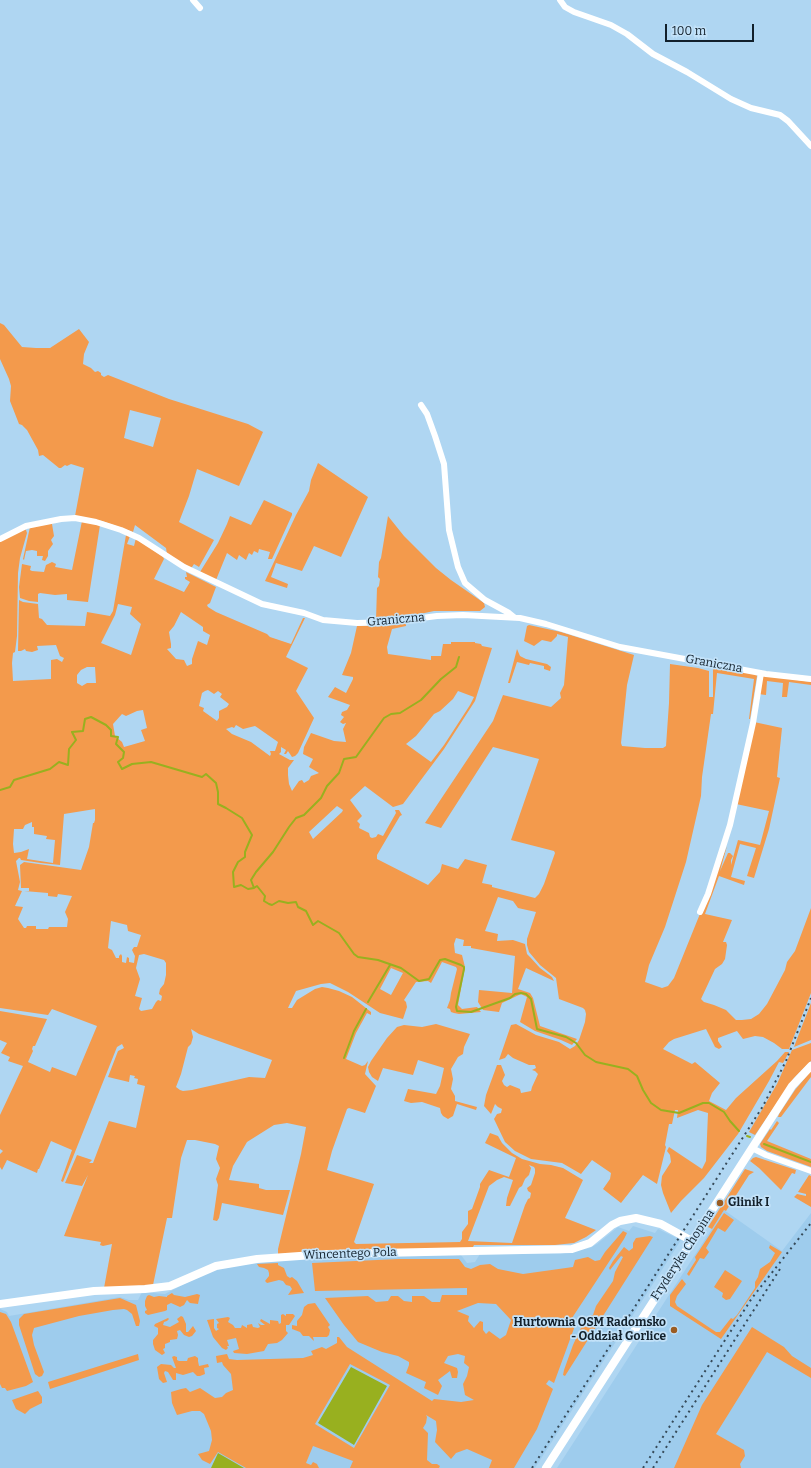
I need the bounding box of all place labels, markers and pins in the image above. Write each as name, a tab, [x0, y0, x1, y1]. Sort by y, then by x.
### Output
place label: Glinik I	[728, 1196, 769, 1210]
marker: Glinik I	[715, 1198, 725, 1208]
place label: Hurtownia OSM Radomsko - Oddział Gorlice	[513, 1316, 666, 1344]
marker: Hurtownia OSM Radomsko - Oddział Gorlice	[669, 1325, 679, 1335]

